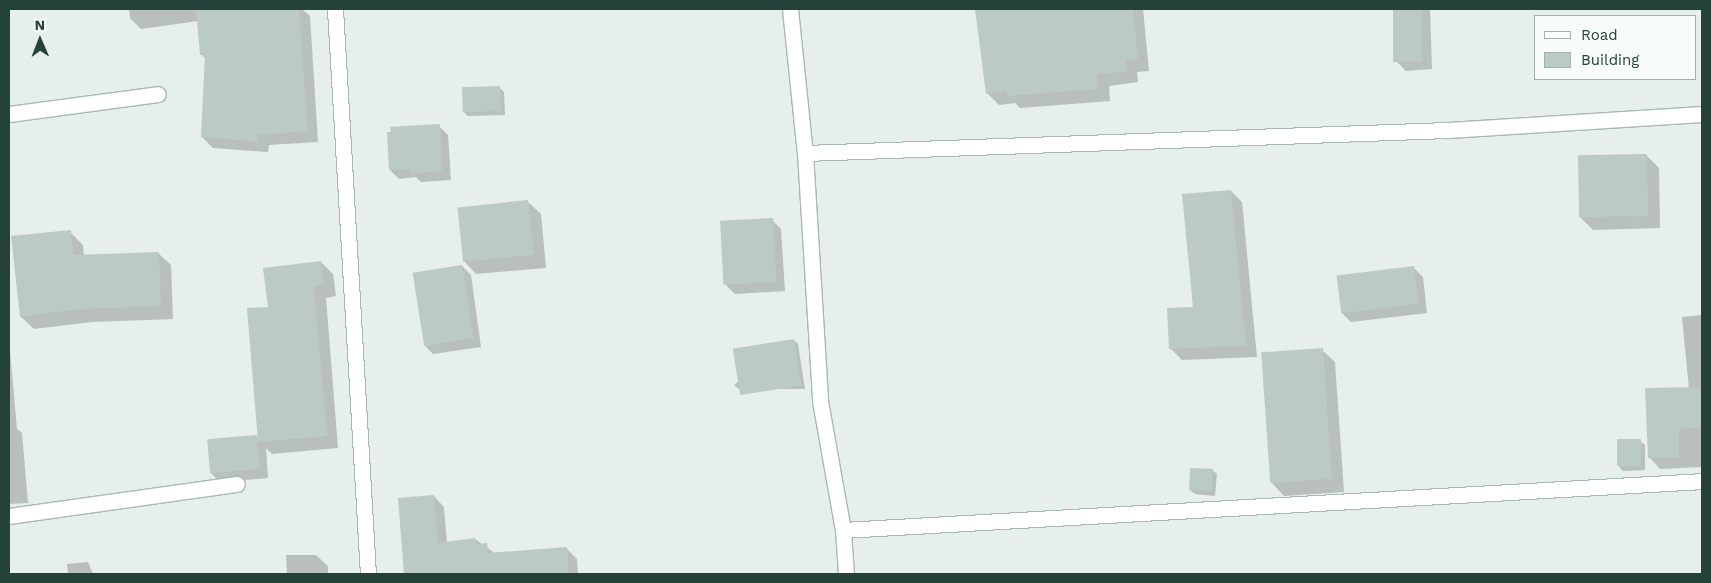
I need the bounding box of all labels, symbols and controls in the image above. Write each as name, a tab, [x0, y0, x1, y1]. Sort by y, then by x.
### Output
north arrow	[15, 15, 65, 65]
legend	[1534, 15, 1696, 80]
text: N	[34, 17, 45, 33]
text: Road	[1581, 26, 1618, 44]
text: Building	[1581, 51, 1639, 69]

